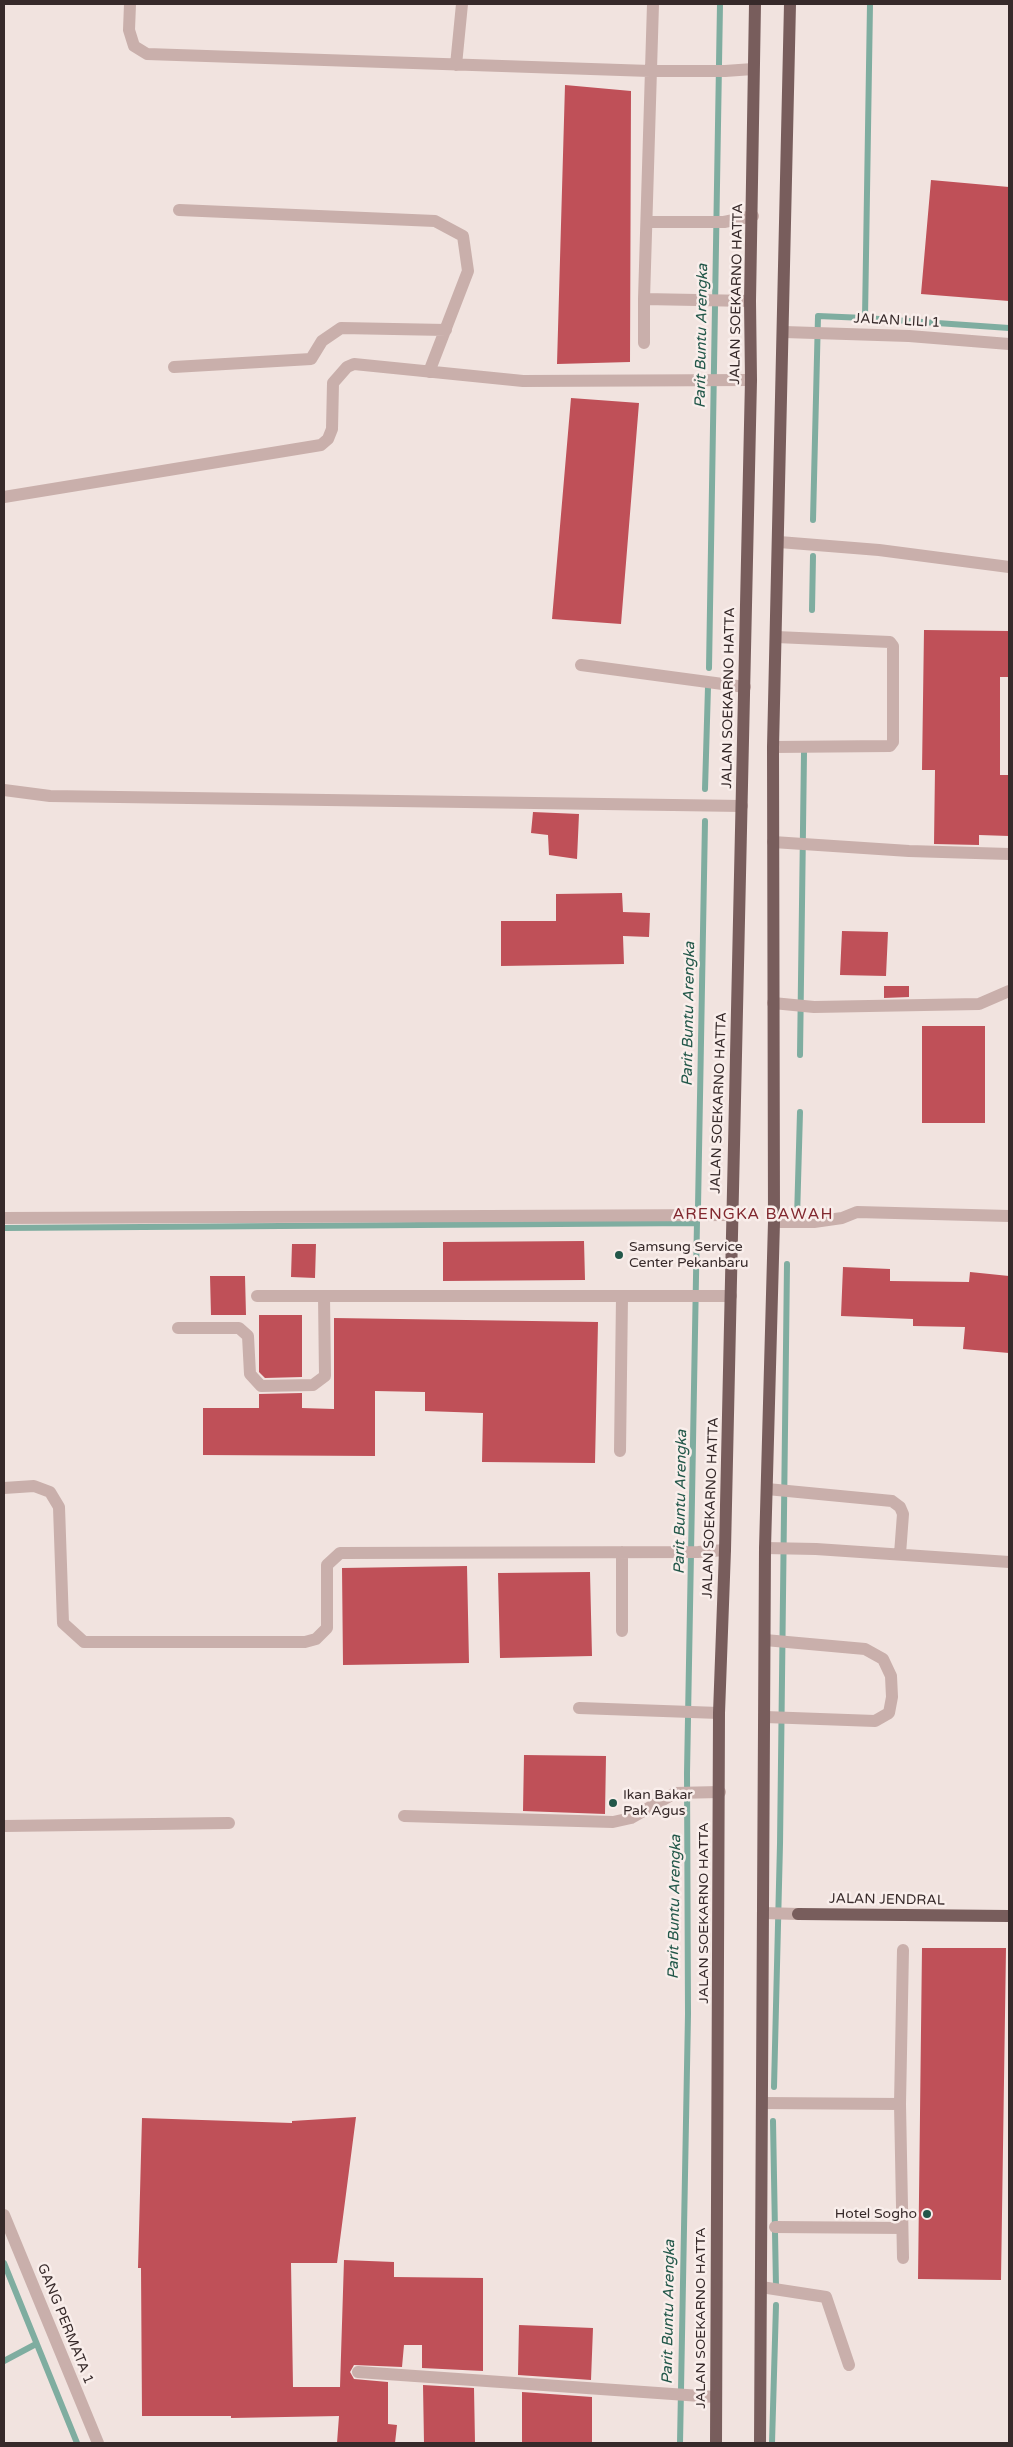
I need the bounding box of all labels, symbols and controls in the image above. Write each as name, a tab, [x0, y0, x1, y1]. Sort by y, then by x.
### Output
street label: JALAN SOEKARNO HATTA	[727, 203, 747, 385]
water label: Parit Buntu Arengka	[692, 264, 712, 408]
street label: JALAN LILI 1	[853, 310, 941, 332]
street label: JALAN SOEKARNO HATTA	[719, 607, 739, 789]
water label: Parit Buntu Arengka	[679, 942, 699, 1086]
street label: JALAN SOEKARNO HATTA	[707, 1012, 731, 1194]
district label: ARENGKA BAWAH	[671, 1205, 835, 1225]
place label: Samsung Service Center Pekanbaru	[629, 1239, 749, 1272]
marker: Samsung Service Center Pekanbaru	[613, 1249, 625, 1261]
street label: JALAN SOEKARNO HATTA	[699, 1417, 723, 1599]
water label: Parit Buntu Arengka	[671, 1430, 691, 1574]
place label: Ikan Bakar Pak Agus	[623, 1787, 693, 1820]
marker: Ikan Bakar Pak Agus	[607, 1797, 619, 1809]
street label: JALAN SOEKARNO HATTA	[696, 1822, 712, 2004]
water label: Parit Buntu Arengka	[665, 1835, 685, 1979]
street label: JALAN JENDRAL	[829, 1891, 945, 1909]
place label: Hotel Sogho	[835, 2206, 917, 2222]
marker: Hotel Sogho	[921, 2208, 933, 2220]
street label: JALAN SOEKARNO HATTA	[693, 2227, 709, 2409]
water label: Parit Buntu Arengka	[659, 2240, 679, 2384]
street label: GANG PERMATA 1	[33, 2261, 97, 2387]

